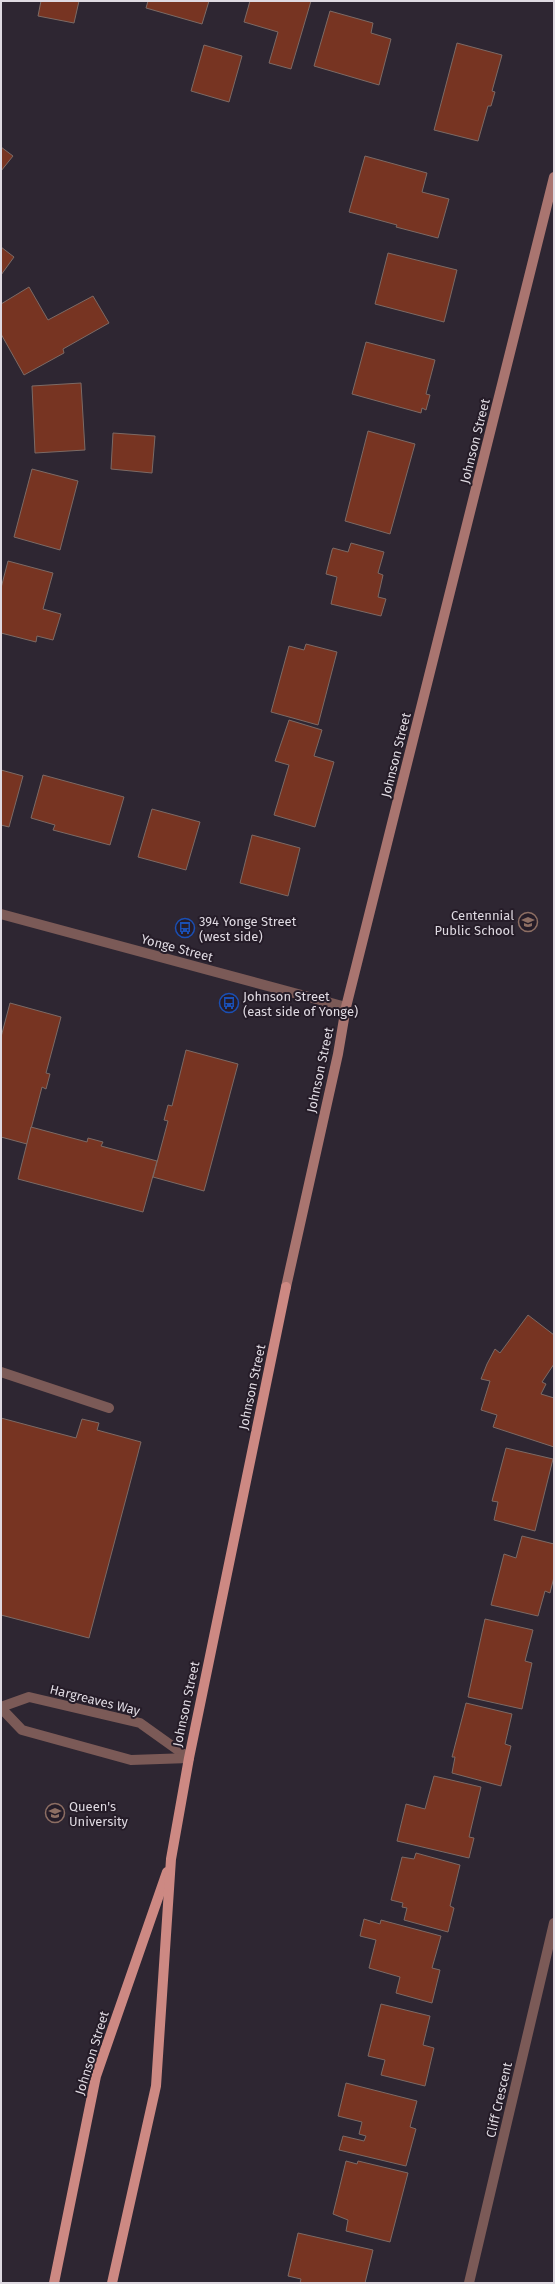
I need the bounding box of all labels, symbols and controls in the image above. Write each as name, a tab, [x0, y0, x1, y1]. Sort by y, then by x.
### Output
street label: Johnson Street	[457, 397, 493, 485]
street label: Johnson Street	[378, 711, 414, 799]
place label: Centennial Public School	[434, 908, 514, 938]
school or university icon: Centennial Public School	[517, 911, 539, 933]
place label: 394 Yonge Street (west side)	[199, 914, 297, 944]
bus stop icon: 394 Yonge Street (west side)	[174, 917, 196, 939]
street label: Yonge Street	[139, 931, 215, 965]
place label: Johnson Street (east side of Yonge)	[243, 989, 358, 1019]
bus stop icon: Johnson Street (east side of Yonge)	[218, 992, 240, 1014]
street label: Johnson Street	[304, 1026, 336, 1114]
street label: Johnson Street	[236, 1343, 268, 1431]
street label: Johnson Street	[170, 1660, 202, 1748]
street label: Hargreaves Way	[48, 1682, 142, 1719]
place label: Queen's University	[69, 1799, 129, 1829]
school or university icon: Queen's University	[44, 1802, 66, 1824]
street label: Johnson Street	[72, 2009, 112, 2097]
street label: Cliff Crescent	[483, 2061, 515, 2139]

